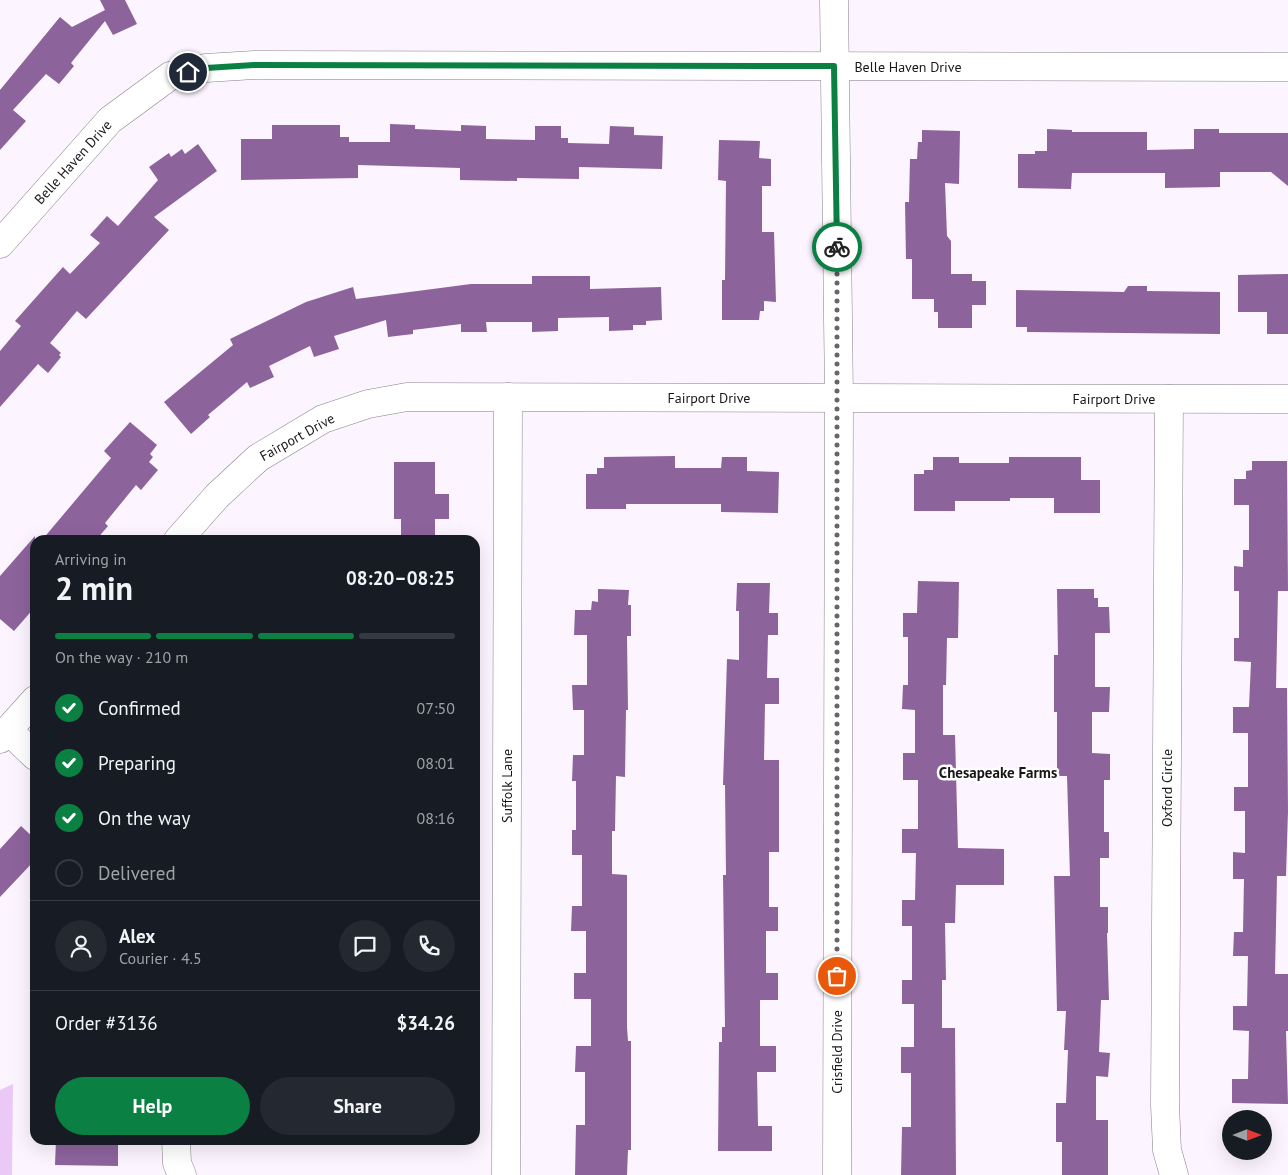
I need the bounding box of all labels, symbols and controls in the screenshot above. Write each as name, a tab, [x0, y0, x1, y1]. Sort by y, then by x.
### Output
pin	[167, 51, 209, 93]
icon: home	[174, 58, 202, 86]
street label: Belle Haven Drive	[854, 58, 962, 76]
street label: Belle Haven Drive	[30, 116, 116, 208]
courier	[812, 222, 862, 272]
icon: bike	[823, 233, 851, 261]
street label: Fairport Drive	[668, 389, 750, 407]
street label: Fairport Drive	[1073, 390, 1155, 408]
street label: Fairport Drive	[256, 409, 338, 465]
text: Arriving in	[55, 549, 126, 569]
text: 08:20–08:25	[346, 566, 455, 590]
text: 2 min	[55, 567, 133, 609]
text: On the way · 210 m	[55, 647, 188, 667]
icon: check	[55, 694, 83, 722]
text: Confirmed	[98, 696, 181, 720]
text: 07:50	[417, 698, 455, 718]
icon: check	[55, 749, 83, 777]
street label: Suffolk Lane	[498, 749, 516, 823]
street label: Oxford Circle	[1158, 749, 1176, 827]
text: Preparing	[98, 751, 176, 775]
text: 08:01	[417, 753, 455, 773]
district label: Chesapeake Farms	[939, 763, 1057, 782]
icon: check	[55, 804, 83, 832]
text: On the way	[98, 806, 190, 830]
text: 08:16	[417, 808, 455, 828]
text: Delivered	[98, 861, 176, 885]
button: person	[55, 920, 107, 972]
button: chat	[339, 920, 391, 972]
button: phone	[403, 920, 455, 972]
text: Alex	[119, 924, 155, 948]
text: Courier · 4.5	[119, 948, 202, 968]
pin	[816, 955, 858, 997]
icon: bag	[823, 962, 851, 990]
street label: Crisfield Drive	[828, 1010, 846, 1094]
text: Order #3136	[55, 1011, 158, 1035]
text: $34.26	[396, 1011, 455, 1035]
button: Help	[55, 1077, 250, 1135]
button: Share	[260, 1077, 455, 1135]
north arrow	[1222, 1110, 1272, 1160]
map controls	[1222, 1110, 1272, 1160]

